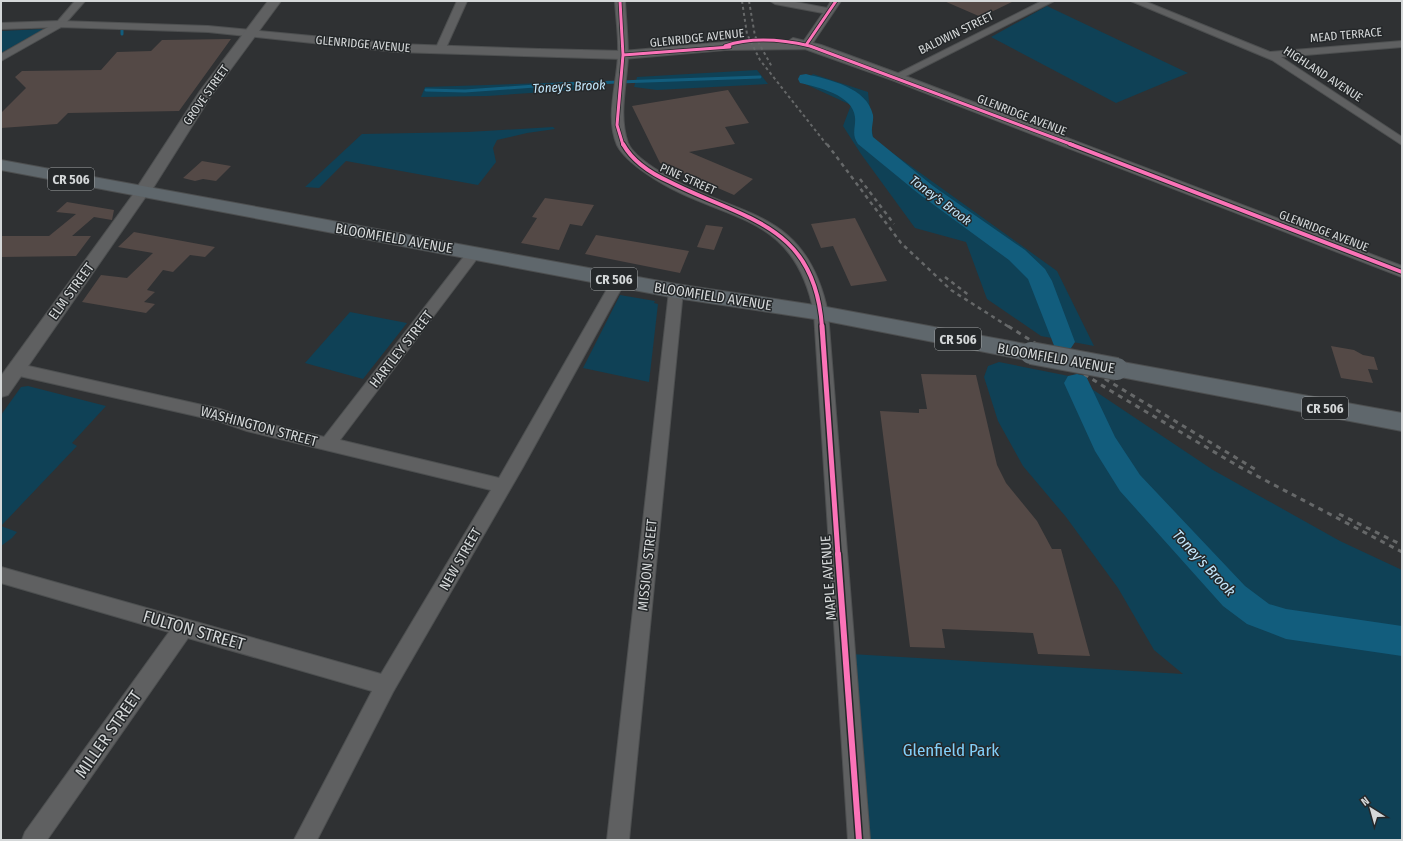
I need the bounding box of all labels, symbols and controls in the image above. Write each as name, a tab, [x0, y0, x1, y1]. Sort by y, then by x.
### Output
street label: BALDWIN STREET	[916, 9, 996, 57]
street label: MEAD TERRACE	[1309, 25, 1383, 45]
street label: GLENRIDGE AVENUE	[649, 26, 745, 50]
street label: GLENRIDGE AVENUE	[315, 33, 411, 55]
street label: HIGHLAND AVENUE	[1281, 43, 1365, 105]
street label: GROVE STREET	[180, 62, 232, 128]
water label: Toney's Brook	[532, 77, 606, 96]
street label: GLENRIDGE AVENUE	[975, 91, 1069, 139]
street label: PINE STREET	[658, 160, 719, 198]
road number: CR 506	[48, 168, 94, 190]
water label: Toney's Brook	[907, 172, 975, 229]
street label: GLENRIDGE AVENUE	[1277, 207, 1371, 255]
street label: BLOOMFIELD AVENUE	[334, 220, 454, 257]
street label: ELM STREET	[45, 259, 98, 323]
road number: CR 506	[591, 268, 637, 290]
street label: BLOOMFIELD AVENUE	[653, 279, 773, 314]
street label: HARTLEY STREET	[366, 307, 437, 391]
road number: CR 506	[935, 328, 981, 350]
street label: BLOOMFIELD AVENUE	[996, 340, 1116, 377]
road number: CR 506	[1302, 397, 1348, 419]
street label: WASHINGTON STREET	[199, 403, 320, 450]
street label: MISSION STREET	[634, 518, 661, 612]
street label: NEW STREET	[436, 525, 485, 593]
water label: Toney's Brook	[1169, 526, 1240, 600]
street label: MAPLE AVENUE	[817, 535, 840, 621]
street label: FULTON STREET	[141, 606, 247, 655]
street label: MILLER STREET	[71, 686, 146, 782]
park label: Glenfield Park	[903, 740, 999, 761]
north arrow	[1351, 789, 1391, 829]
text: N	[1359, 794, 1372, 809]

